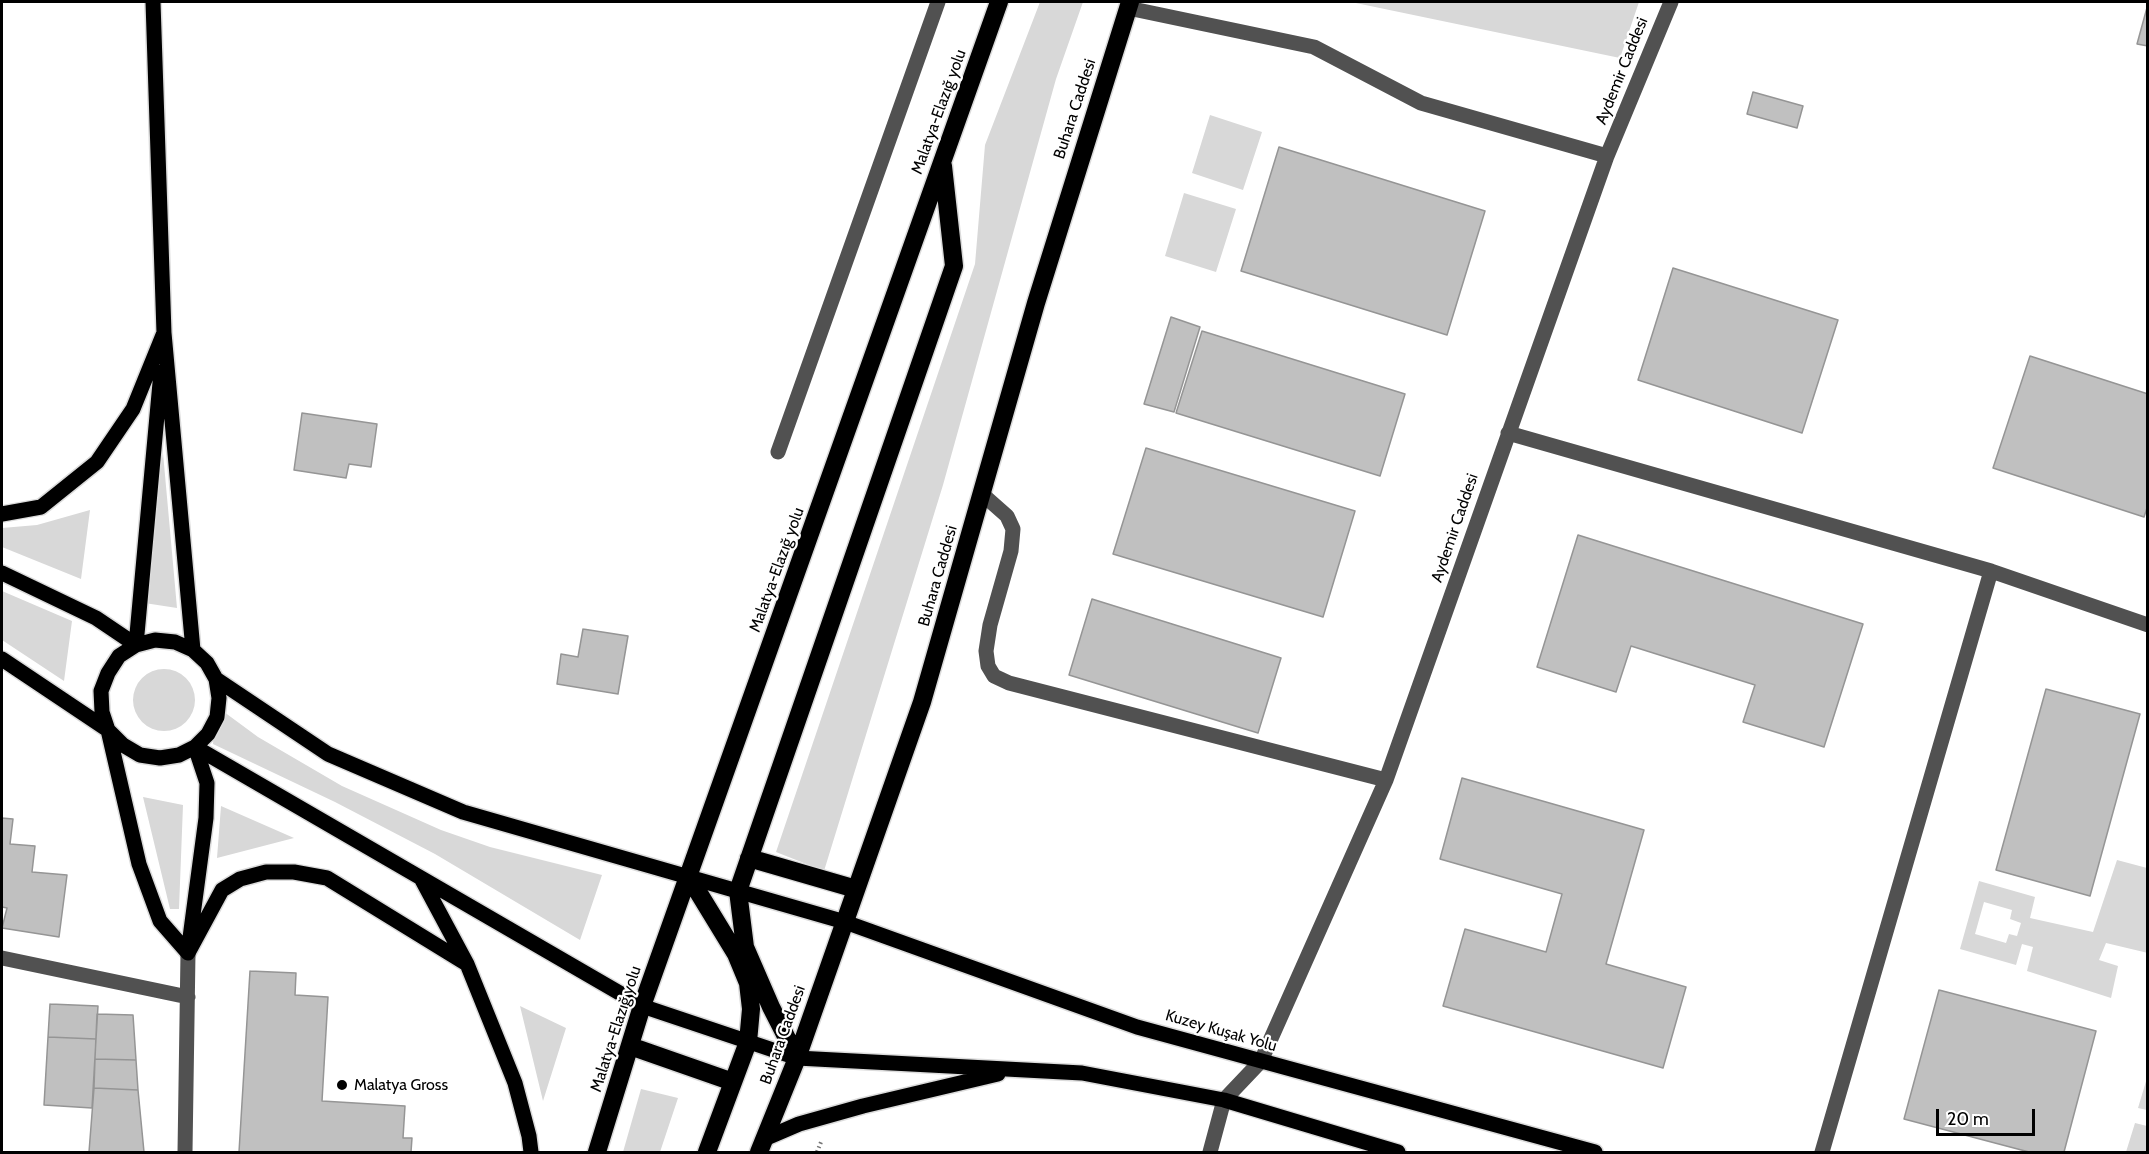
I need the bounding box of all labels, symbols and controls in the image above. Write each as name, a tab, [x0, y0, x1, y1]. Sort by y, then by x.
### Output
street label: Aydemir Caddesi	[1592, 15, 1652, 127]
street label: Malatya-Elazığ yolu	[908, 47, 970, 177]
street label: Buhara Caddesi	[1050, 57, 1100, 161]
street label: Aydemir Caddesi	[1427, 471, 1483, 585]
street label: Malatya-Elazığ yolu	[746, 505, 808, 635]
street label: Buhara Caddesi	[914, 523, 962, 629]
street label: Malatya-Elazığ yolu	[587, 964, 645, 1094]
street label: Buhara Caddesi	[756, 983, 810, 1087]
street label: Kuzey Kuşak Yolu	[1163, 1006, 1279, 1056]
place label: Malatya Gross	[354, 1075, 448, 1095]
marker: Malatya Gross	[335, 1078, 349, 1092]
scale bar	[1939, 1097, 2038, 1135]
text: 20 m	[1947, 1108, 1989, 1130]

